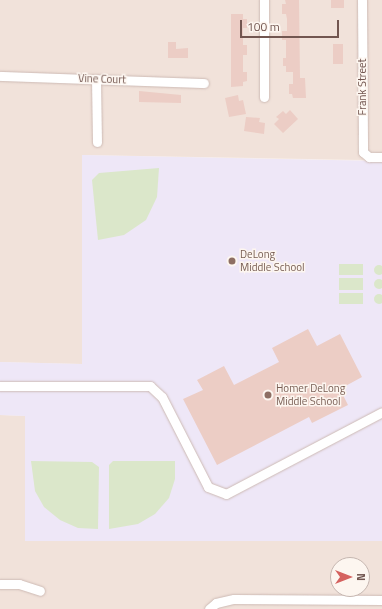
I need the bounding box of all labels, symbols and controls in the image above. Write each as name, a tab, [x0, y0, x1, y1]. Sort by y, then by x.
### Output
scale bar	[242, 12, 341, 38]
text: 100 m	[247, 17, 280, 36]
street label: Frank Street	[355, 59, 369, 115]
street label: Vine Court	[78, 72, 126, 86]
place label: DeLong Middle School	[240, 248, 305, 274]
marker: DeLong Middle School	[227, 256, 237, 266]
place label: Homer DeLong Middle School	[276, 382, 345, 408]
marker: Homer DeLong Middle School	[263, 390, 273, 400]
north arrow	[330, 557, 370, 597]
text: N	[353, 573, 369, 581]

